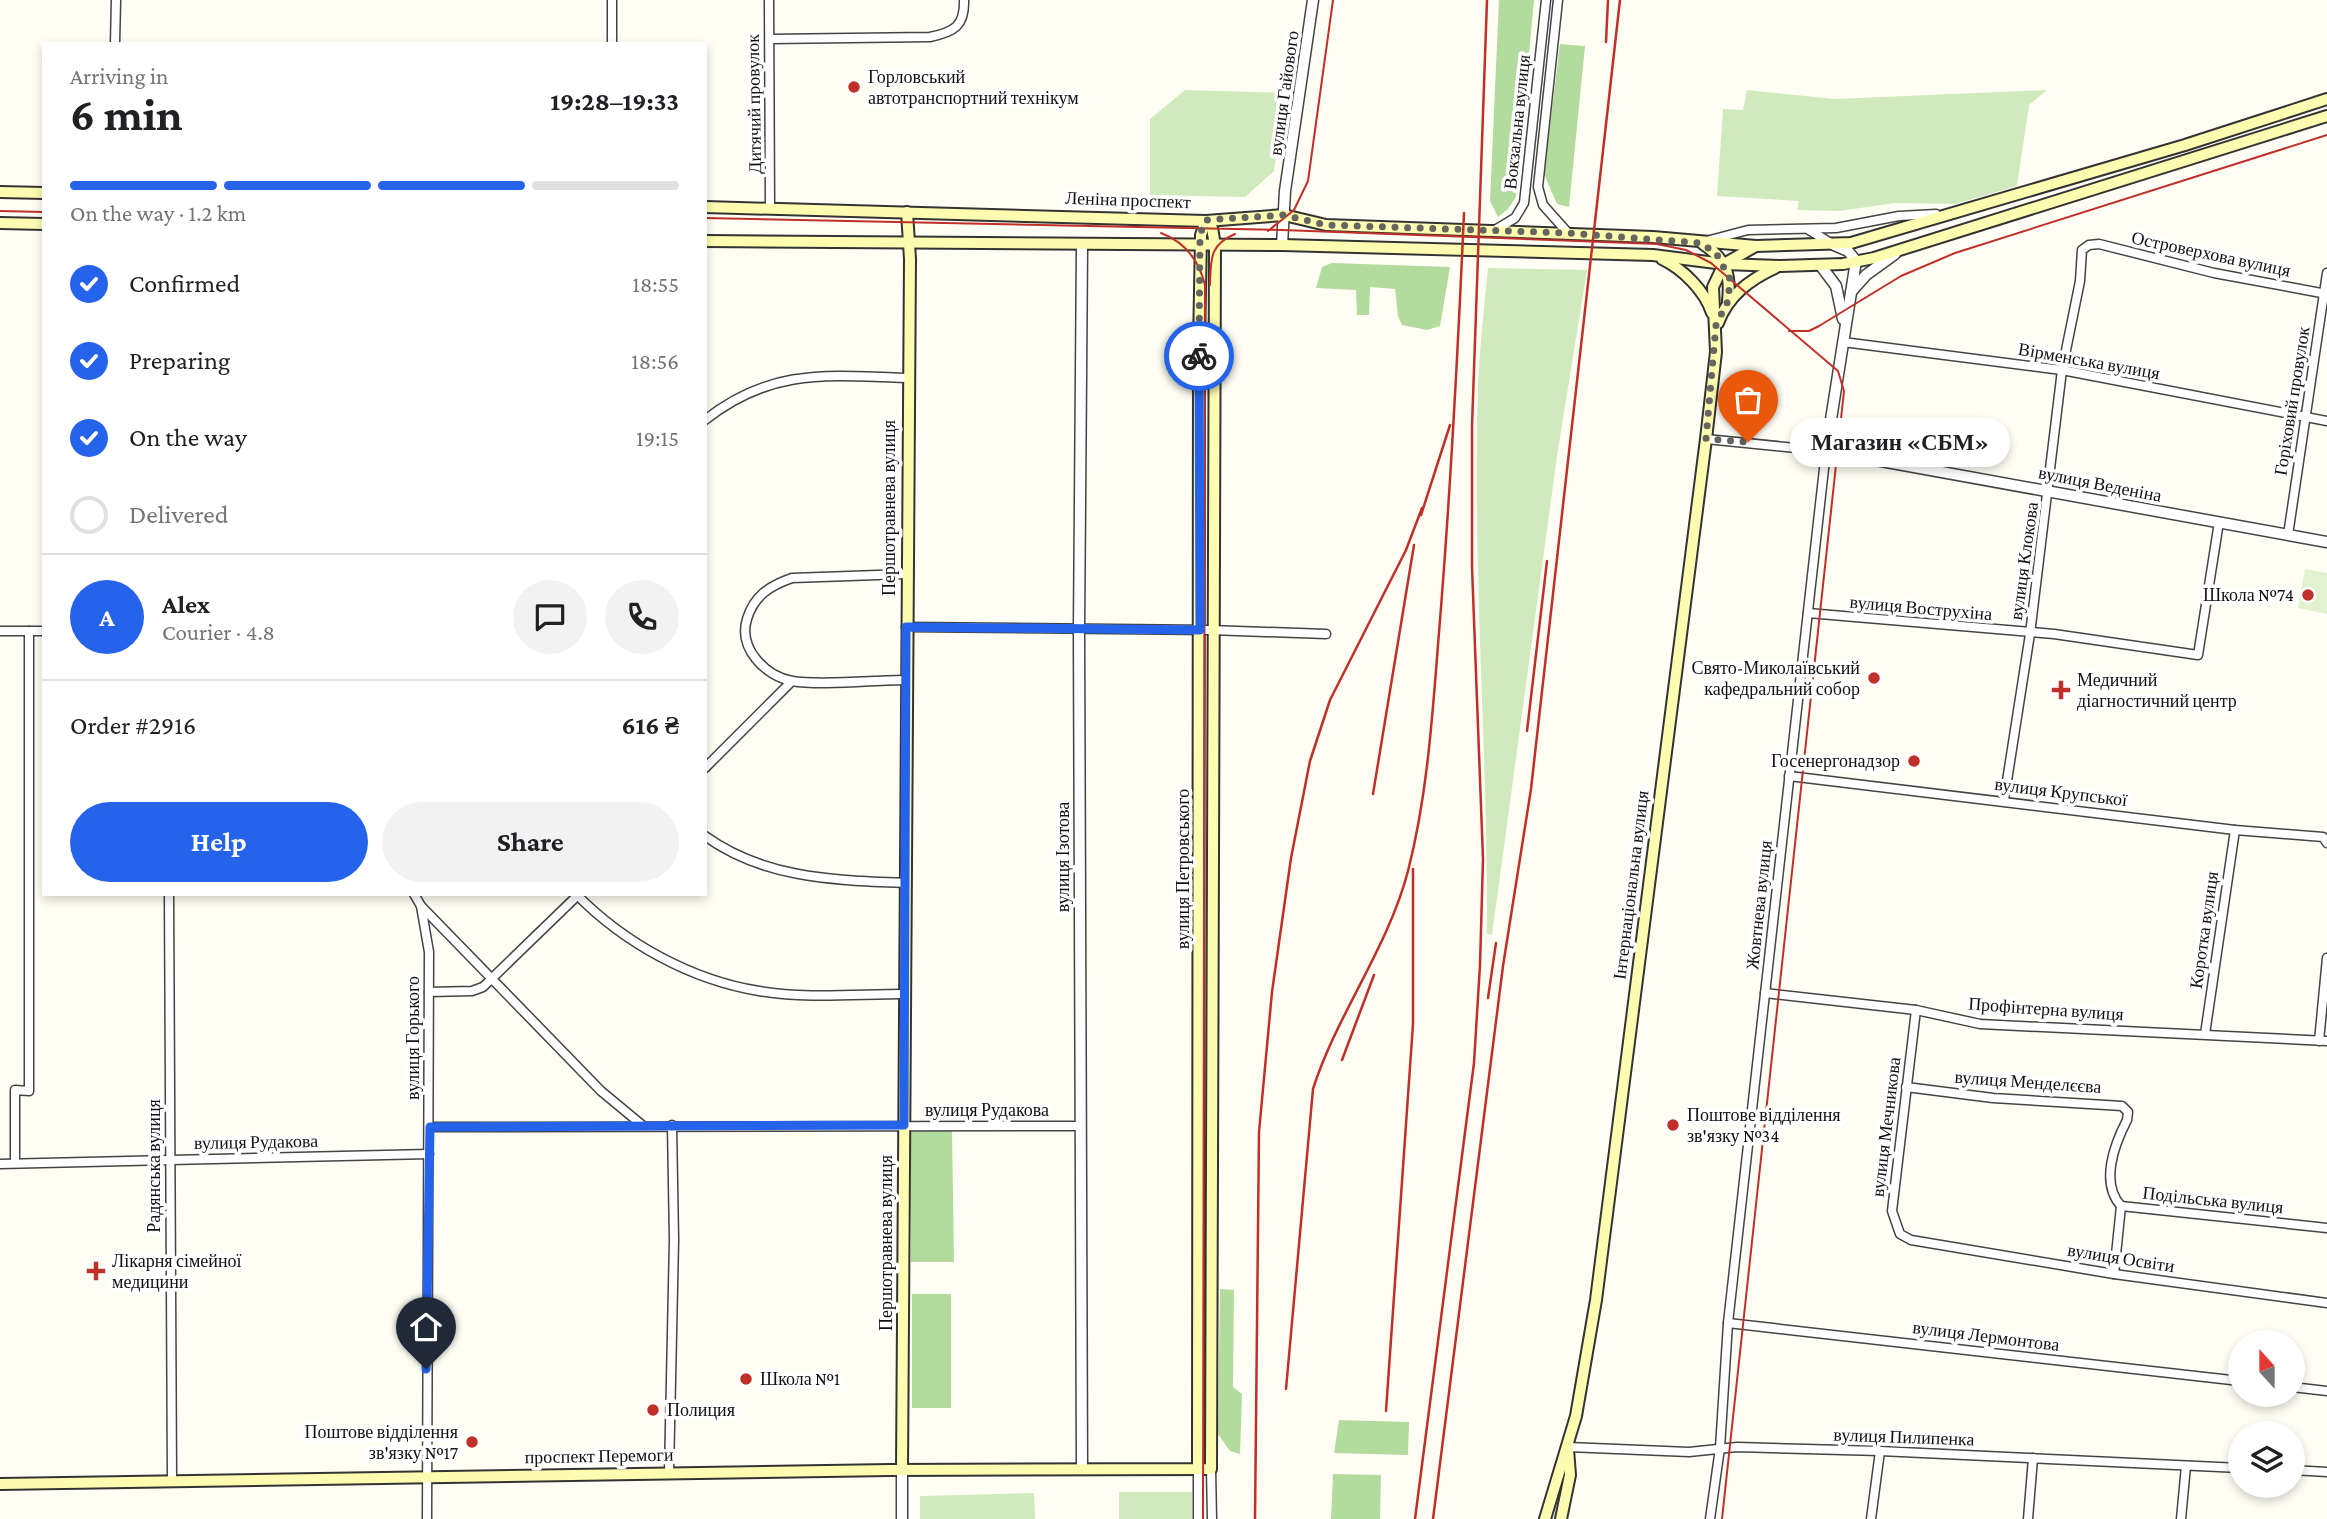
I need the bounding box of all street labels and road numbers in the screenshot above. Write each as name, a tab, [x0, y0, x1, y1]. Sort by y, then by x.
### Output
street label: вулиця Гайового	[1265, 29, 1303, 157]
street label: Дитячий провулок	[743, 34, 765, 174]
street label: Вокзальна вулиця	[1500, 54, 1534, 190]
street label: Леніна проспект	[1065, 188, 1191, 212]
street label: Островерхова вулиця	[2130, 227, 2292, 281]
street label: Горіховий провулок	[2270, 325, 2314, 477]
street label: Вірменська вулиця	[2017, 339, 2161, 383]
street label: Першотравнева вулиця	[879, 420, 899, 596]
street label: вулиця Веденіна	[2037, 462, 2163, 506]
street label: вулиця Клокова	[2006, 501, 2042, 621]
street label: вулиця Вострухіна	[1849, 592, 1993, 624]
street label: вулиця Крупської	[1994, 774, 2128, 810]
street label: вулиця Петровського	[1173, 789, 1193, 949]
street label: Інтернаціональна вулиця	[1609, 789, 1653, 981]
street label: вулиця Ізотова	[1053, 802, 1073, 912]
street label: Жовтнева вулиця	[1742, 839, 1776, 971]
street label: Коротка вулиця	[2186, 870, 2222, 990]
street label: вулиця Горького	[403, 976, 423, 1100]
street label: Профінтерна вулиця	[1968, 994, 2124, 1024]
street label: вулиця Мечникова	[1867, 1056, 1905, 1198]
street label: вулиця Менделєєва	[1954, 1067, 2102, 1097]
street label: Радянська вулиця	[144, 1099, 164, 1233]
street label: вулиця Рудакова	[925, 1100, 1049, 1120]
street label: вулиця Рудакова	[194, 1131, 318, 1153]
street label: Першотравнева вулиця	[876, 1155, 896, 1331]
street label: Подільська вулиця	[2142, 1183, 2284, 1217]
street label: вулиця Освіти	[2066, 1240, 2176, 1276]
street label: вулиця Лермонтова	[1911, 1317, 2061, 1355]
street label: вулиця Пилипенка	[1833, 1425, 1975, 1449]
street label: проспект Перемоги	[524, 1445, 674, 1467]

